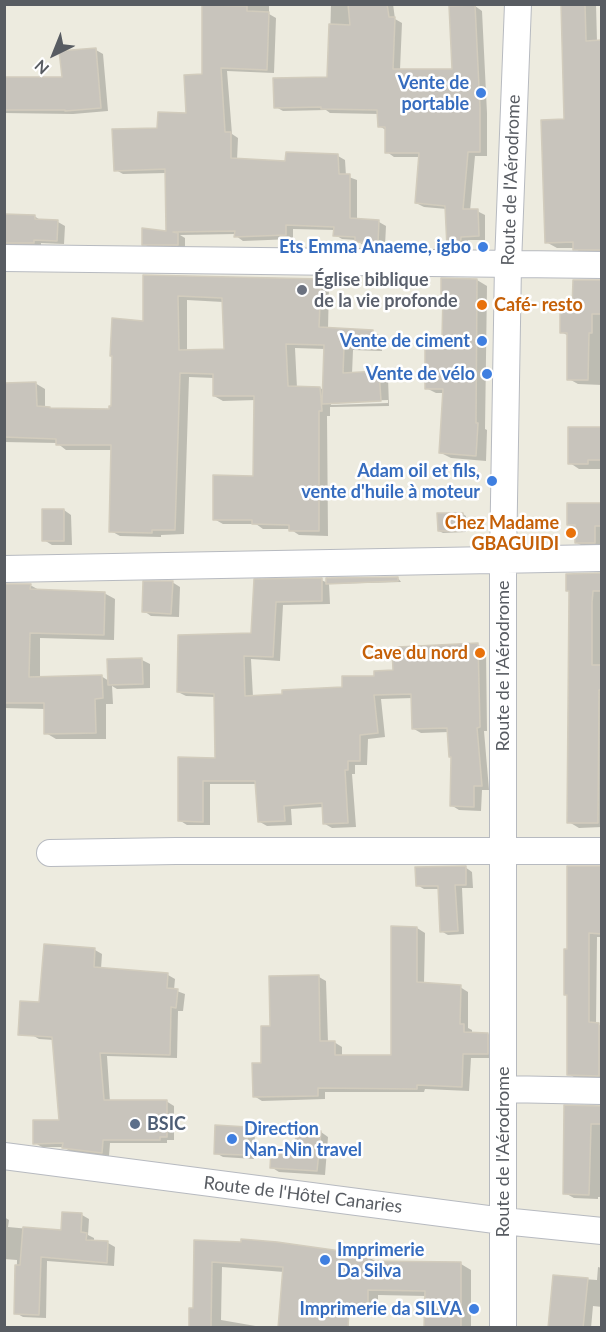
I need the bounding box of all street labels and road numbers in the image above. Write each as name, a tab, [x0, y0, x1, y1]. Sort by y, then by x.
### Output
street label: Route de l'Aérodrome	[497, 94, 525, 266]
street label: Route de l'Aérodrome	[492, 580, 514, 752]
street label: Route de l'Aérodrome	[492, 1066, 514, 1238]
street label: Route de l'Hôtel Canaries	[202, 1172, 404, 1218]

